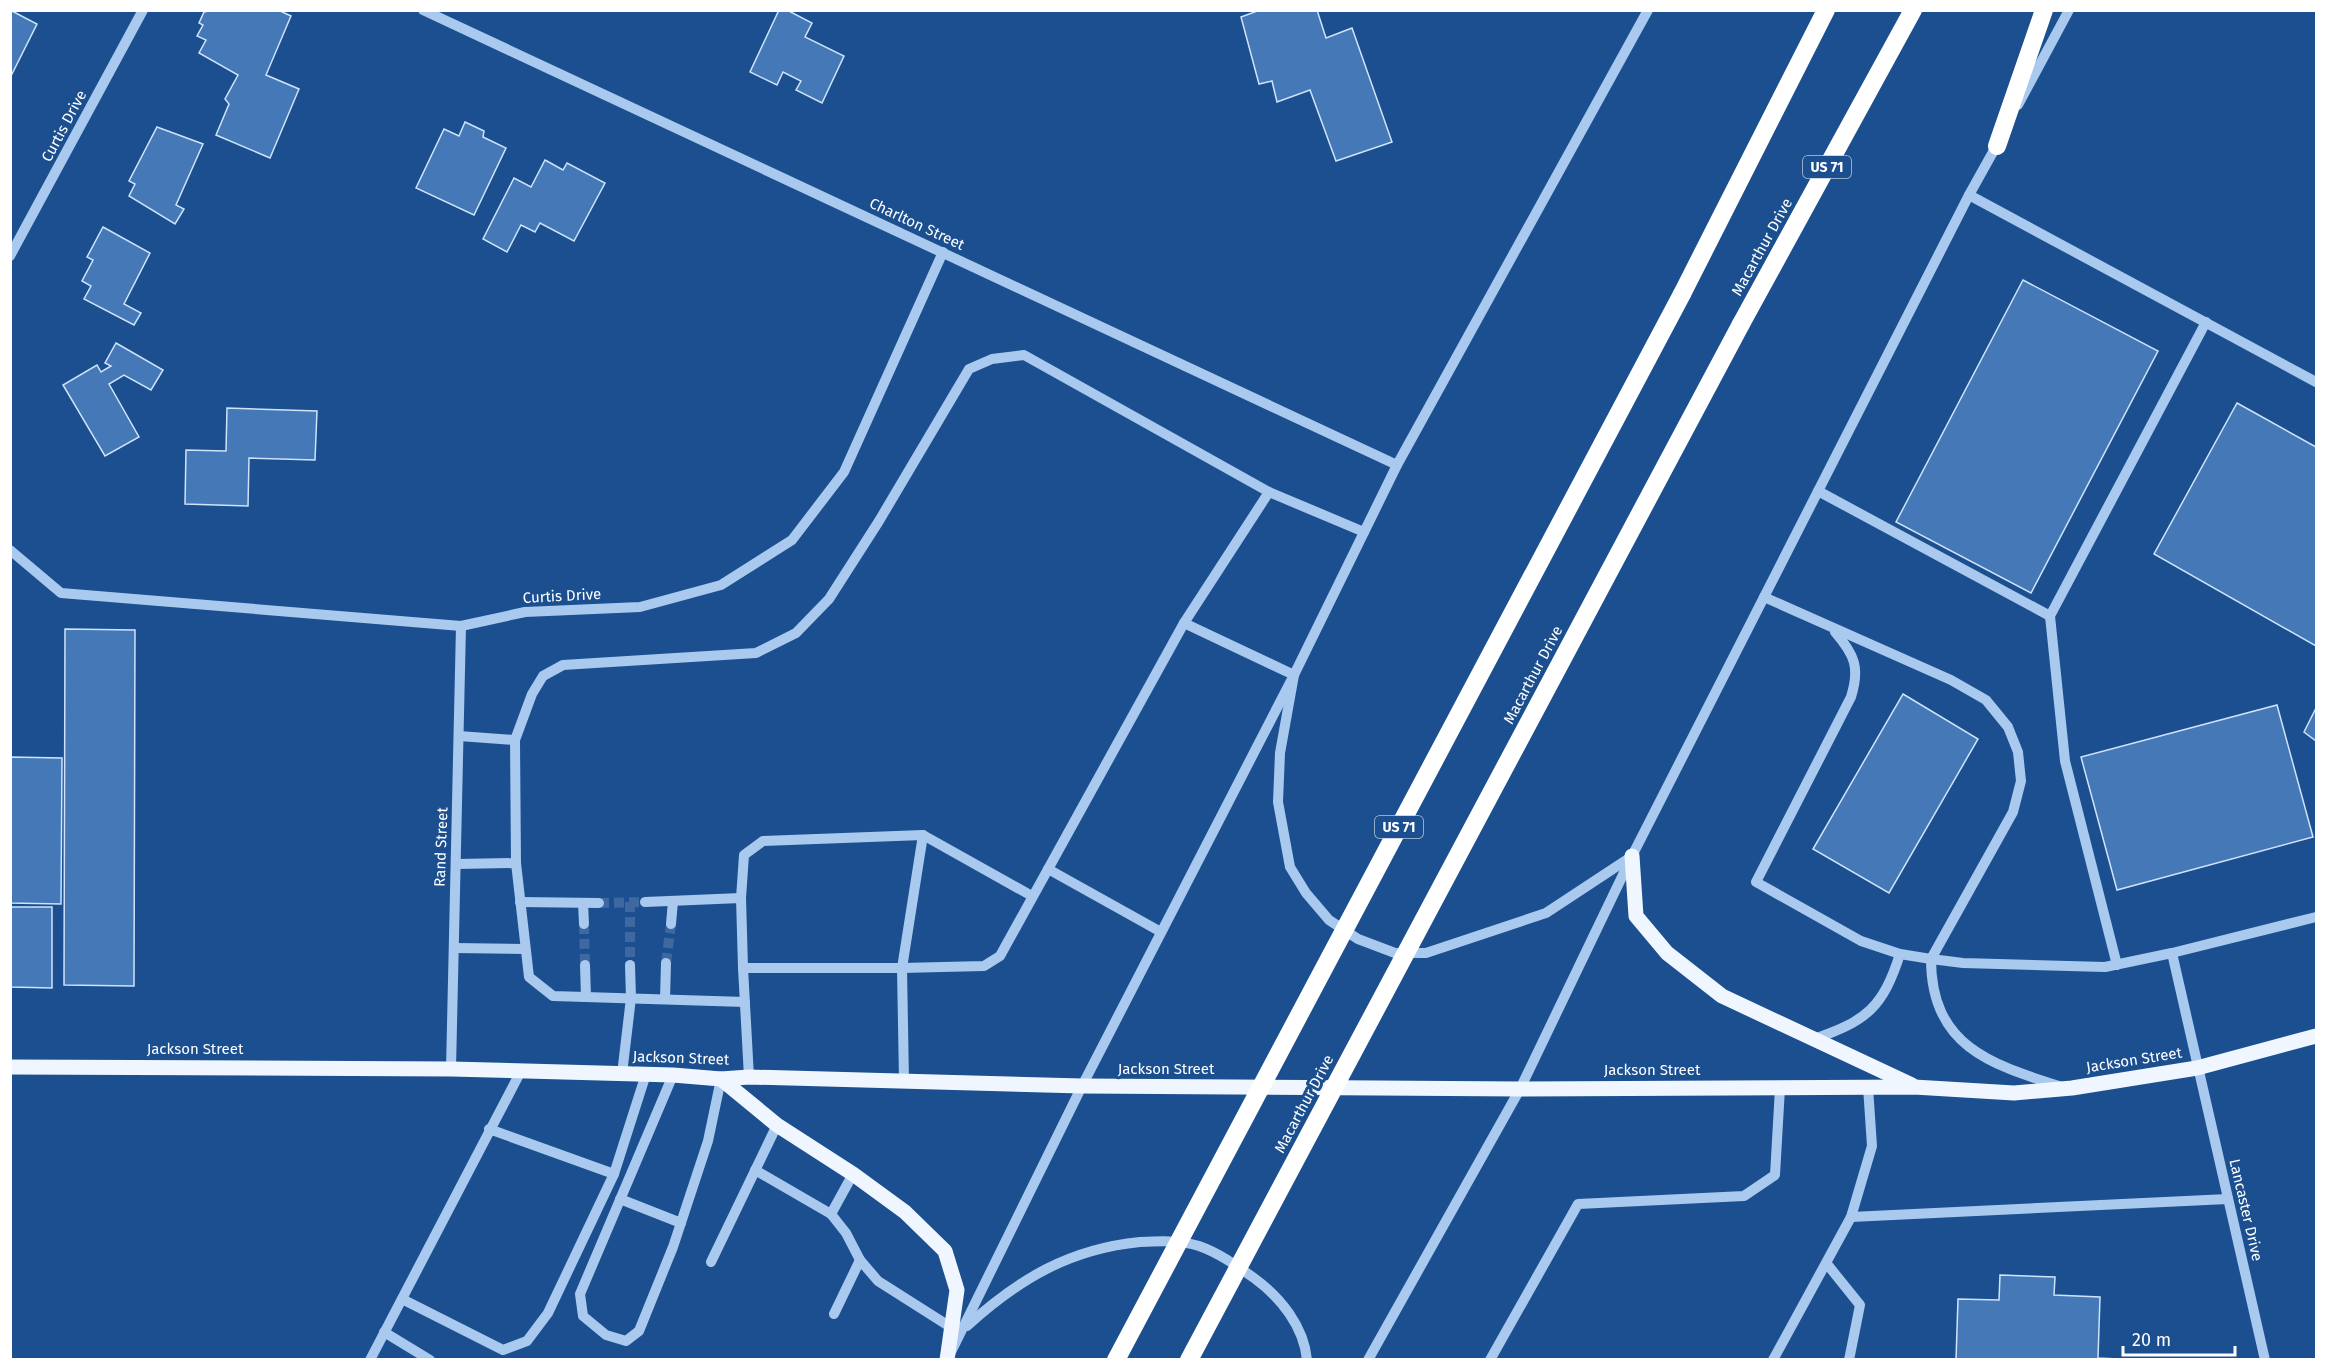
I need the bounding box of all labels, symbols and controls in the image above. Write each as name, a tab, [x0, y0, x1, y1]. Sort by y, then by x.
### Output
street label: Curtis Drive	[38, 87, 90, 165]
road number: US 71	[1803, 156, 1851, 178]
street label: Charlton Street	[867, 194, 968, 254]
street label: Macarthur Drive	[1728, 195, 1796, 299]
street label: Curtis Drive	[522, 585, 602, 607]
street label: Macarthur Drive	[1500, 623, 1566, 727]
street label: Rand Street	[431, 806, 451, 887]
road number: US 71	[1375, 816, 1423, 838]
street label: Jackson Street	[147, 1040, 244, 1058]
street label: Jackson Street	[2085, 1043, 2184, 1076]
street label: Jackson Street	[632, 1047, 730, 1069]
street label: Macarthur Drive	[1271, 1052, 1337, 1156]
street label: Jackson Street	[1118, 1060, 1215, 1078]
street label: Jackson Street	[1604, 1061, 1701, 1079]
street label: Lancaster Drive	[2225, 1157, 2267, 1263]
scale bar	[2123, 1319, 2236, 1357]
text: 20 m	[2132, 1329, 2171, 1351]

